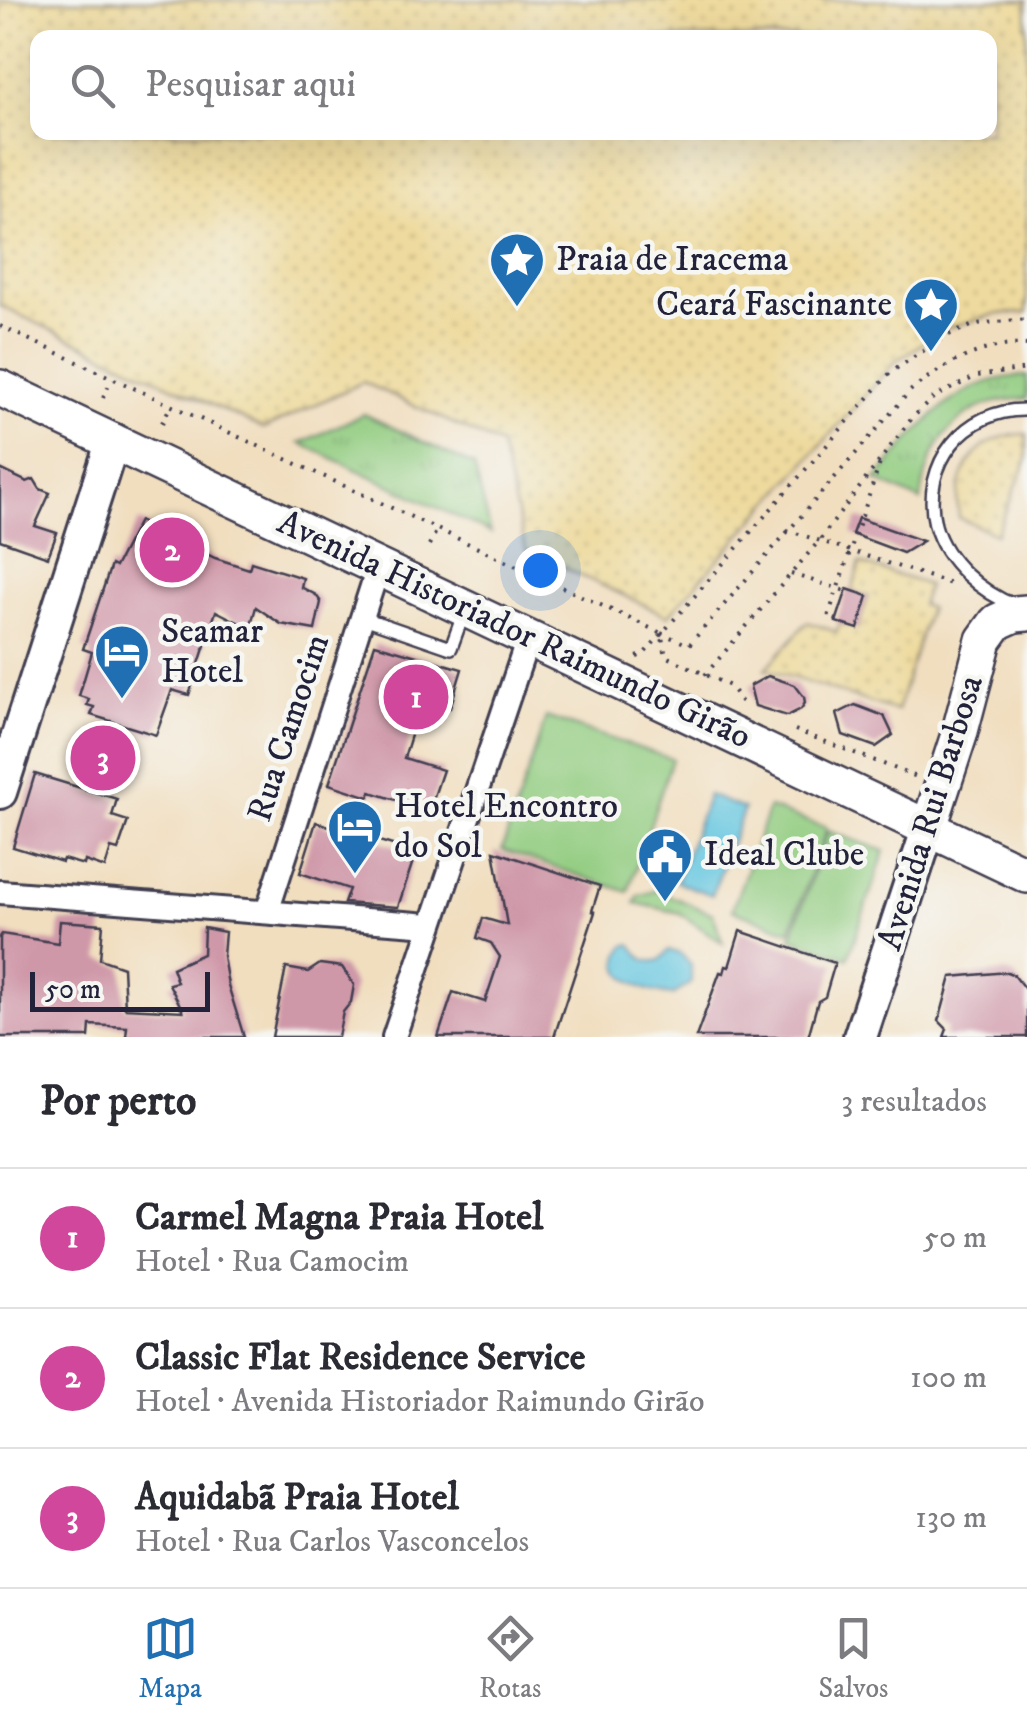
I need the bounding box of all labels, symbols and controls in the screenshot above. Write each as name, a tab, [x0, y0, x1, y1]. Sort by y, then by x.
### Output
search box	[30, 30, 997, 140]
icon: search	[65, 58, 120, 113]
text: Pesquisar aqui	[145, 61, 356, 109]
place icon: Praia de Iracema	[487, 230, 547, 309]
place label: Praia de Iracema	[556, 238, 788, 282]
place icon: Ceará Fascinante	[901, 275, 961, 354]
place label: Ceará Fascinante	[656, 283, 892, 327]
street label: Avenida Historiador Raimundo Girão	[270, 501, 758, 759]
pin: 2	[140, 512, 204, 588]
your location	[515, 545, 566, 596]
place label: Seamar Hotel	[161, 610, 263, 694]
hotel icon: Seamar Hotel	[92, 622, 152, 701]
street label: Rua Camocim	[238, 629, 340, 827]
pin: 1	[384, 660, 448, 734]
street label: Avenida Rui Barbosa	[868, 670, 994, 956]
pin: 3	[70, 720, 136, 796]
place label: Hotel Encontro do Sol	[394, 785, 618, 869]
hotel icon: Hotel Encontro do Sol	[325, 797, 385, 876]
public building icon: Ideal Clube	[635, 825, 695, 904]
place label: Ideal Clube	[704, 833, 864, 877]
scale bar	[30, 967, 210, 1011]
text: 50 m	[45, 972, 101, 1007]
text: Por perto	[40, 1076, 197, 1128]
text: 3 resultados	[841, 1082, 987, 1122]
text: Carmel Magna Praia Hotel	[135, 1194, 543, 1242]
text: 1	[67, 1218, 78, 1258]
text: 50 m	[923, 1218, 987, 1258]
text: Hotel · Rua Camocim	[135, 1242, 409, 1282]
text: Classic Flat Residence Service	[135, 1334, 586, 1382]
text: 2	[65, 1358, 80, 1398]
text: 100 m	[910, 1358, 987, 1398]
text: Hotel · Avenida Historiador Raimundo Girão	[135, 1382, 704, 1422]
text: Aquidabã Praia Hotel	[135, 1474, 459, 1522]
text: 3	[67, 1498, 78, 1538]
text: 130 m	[915, 1498, 987, 1538]
text: Hotel · Rua Carlos Vasconcelos	[135, 1522, 529, 1562]
tab: Mapa	[139, 1611, 202, 1706]
tab: Rotas	[479, 1611, 541, 1706]
tab: Salvos	[819, 1611, 888, 1706]

